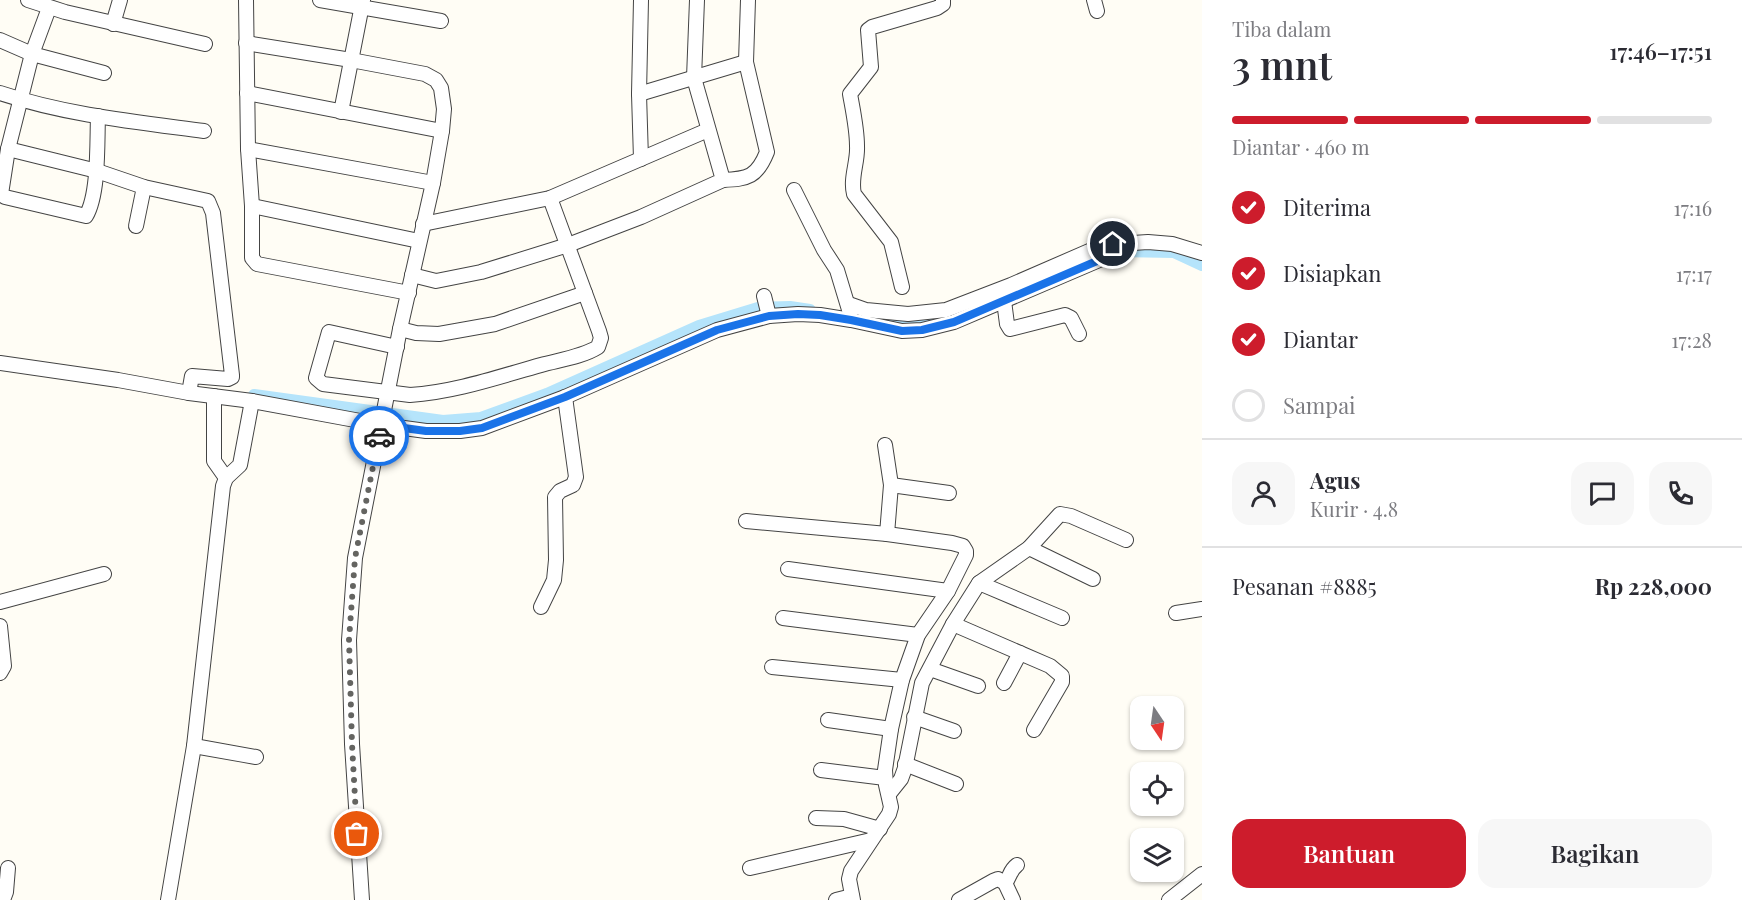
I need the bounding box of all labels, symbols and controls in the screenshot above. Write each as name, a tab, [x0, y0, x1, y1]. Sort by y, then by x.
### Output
text: Tiba dalam	[1232, 15, 1331, 42]
text: 17:46–17:51	[1609, 36, 1712, 66]
text: 3 mnt	[1232, 38, 1332, 90]
text: Diantar · 460 m	[1232, 133, 1370, 160]
icon: check	[1232, 191, 1265, 224]
text: Diterima	[1283, 192, 1371, 222]
text: 17:16	[1673, 194, 1712, 221]
pin	[1087, 218, 1138, 269]
icon: home	[1096, 227, 1129, 260]
icon: check	[1232, 257, 1265, 290]
text: Disiapkan	[1283, 258, 1381, 288]
text: 17:17	[1676, 260, 1712, 287]
icon: check	[1232, 323, 1265, 356]
text: Diantar	[1283, 324, 1358, 354]
text: 17:28	[1671, 326, 1712, 353]
text: Sampai	[1283, 390, 1356, 420]
courier	[349, 406, 409, 466]
icon: car	[363, 420, 396, 453]
button: person	[1232, 462, 1295, 525]
button: chat	[1571, 462, 1634, 525]
button: phone	[1649, 462, 1712, 525]
text: Agus	[1310, 465, 1360, 495]
text: Kurir · 4.8	[1310, 495, 1398, 522]
text: Pesanan #8885	[1232, 571, 1377, 601]
text: Rp 228,000	[1595, 571, 1712, 601]
north arrow	[1130, 696, 1184, 750]
map controls	[1130, 696, 1184, 882]
button: locate	[1130, 762, 1184, 816]
pin	[331, 808, 382, 859]
icon: bag	[340, 817, 373, 850]
button: Bantuan	[1232, 819, 1466, 888]
button: Bagikan	[1478, 819, 1712, 888]
button: layers	[1130, 828, 1184, 882]

